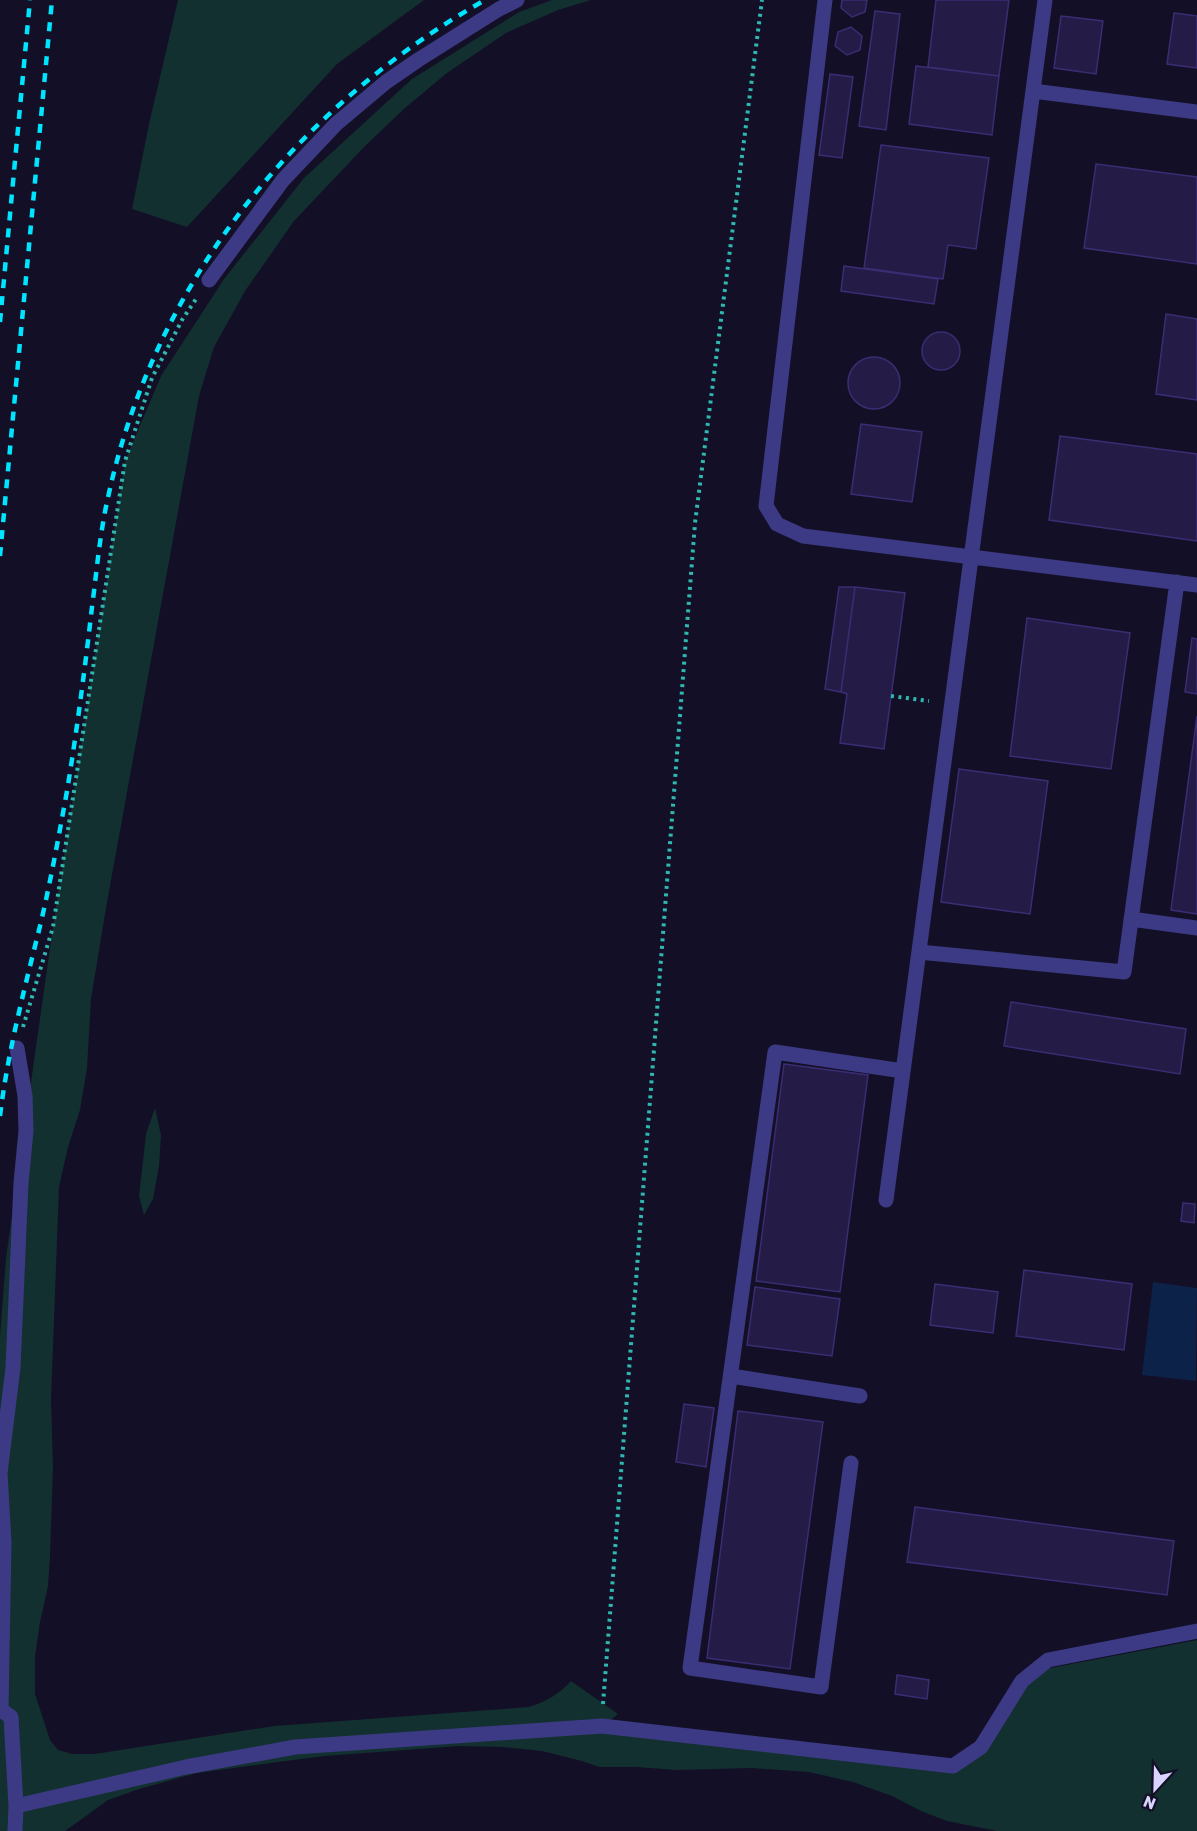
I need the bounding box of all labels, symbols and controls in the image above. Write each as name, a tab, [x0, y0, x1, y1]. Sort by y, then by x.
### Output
north arrow	[1125, 1759, 1185, 1819]
text: N	[1141, 1791, 1158, 1813]

